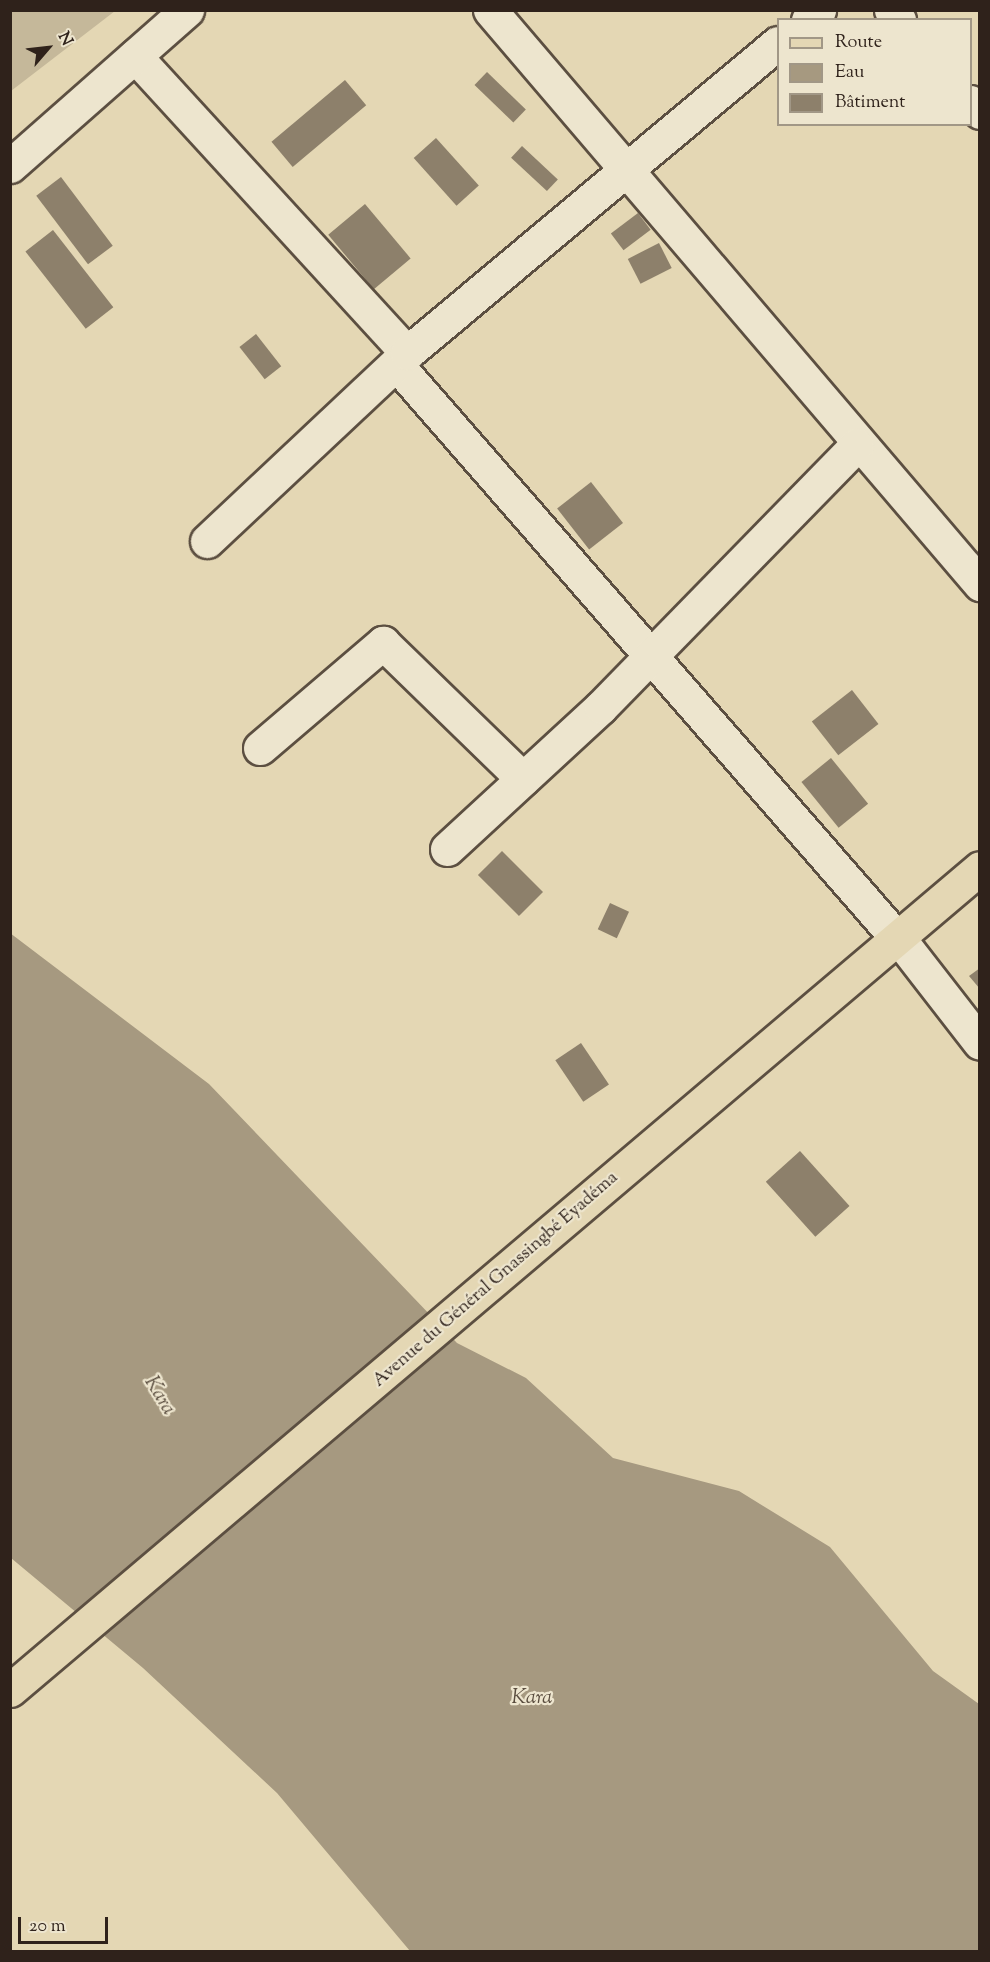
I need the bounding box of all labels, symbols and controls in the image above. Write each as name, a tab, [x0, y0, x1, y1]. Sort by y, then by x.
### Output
north arrow	[18, 18, 78, 78]
legend	[777, 18, 972, 126]
text: N	[51, 28, 77, 50]
text: Route	[835, 30, 882, 56]
text: Eau	[835, 60, 864, 86]
text: Bâtiment	[835, 90, 905, 116]
street label: Avenue du Général Gnassingbé Eyadéma	[369, 1168, 623, 1392]
water label: Kara	[138, 1372, 180, 1420]
water label: Kara	[512, 1686, 552, 1710]
scale bar	[21, 1905, 111, 1943]
text: 20 m	[29, 1914, 66, 1940]

